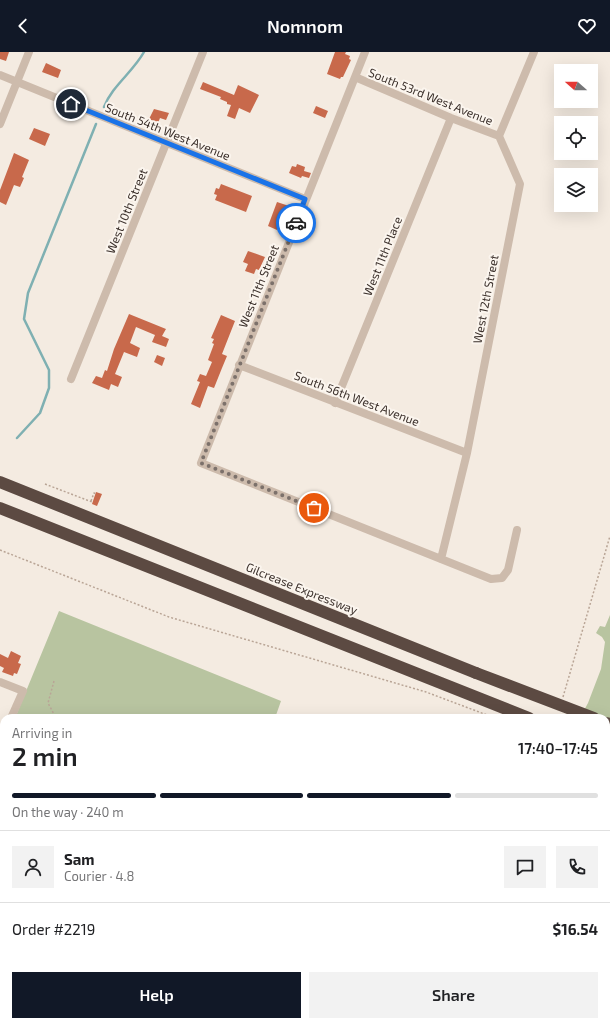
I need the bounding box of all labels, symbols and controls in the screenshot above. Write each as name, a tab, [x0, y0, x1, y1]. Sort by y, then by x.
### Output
icon: back	[12, 15, 34, 37]
text: Nomnom	[267, 15, 343, 37]
icon: heart	[576, 15, 598, 37]
north arrow	[554, 64, 598, 108]
map controls	[554, 64, 598, 212]
street label: South 53rd West Avenue	[367, 65, 495, 127]
pin	[54, 87, 88, 121]
icon: home	[60, 93, 82, 115]
street label: South 54th West Avenue	[104, 100, 232, 162]
button: locate	[554, 116, 598, 160]
street label: West 10th Street	[103, 166, 150, 256]
button: layers	[554, 168, 598, 212]
courier	[276, 203, 316, 243]
icon: car	[285, 212, 307, 234]
street label: West 11th Place	[360, 214, 404, 298]
street label: West 11th Street	[235, 242, 281, 329]
street label: West 12th Street	[470, 253, 501, 345]
street label: South 56th West Avenue	[292, 368, 422, 428]
pin	[297, 491, 331, 525]
icon: bag	[303, 497, 325, 519]
street label: Gilcrease Expressway	[244, 559, 360, 617]
text: Arriving in	[12, 725, 72, 741]
text: 17:40–17:45	[518, 739, 598, 757]
text: 2 min	[12, 740, 78, 771]
text: On the way · 240 m	[12, 804, 124, 820]
button: person	[12, 846, 54, 888]
button: chat	[504, 846, 546, 888]
button: phone	[556, 846, 598, 888]
text: Sam	[64, 850, 95, 868]
text: Courier · 4.8	[64, 868, 134, 884]
text: Order #2219	[12, 920, 95, 938]
text: $16.54	[552, 920, 598, 938]
button: Help	[12, 972, 301, 1018]
button: Share	[309, 972, 598, 1018]

